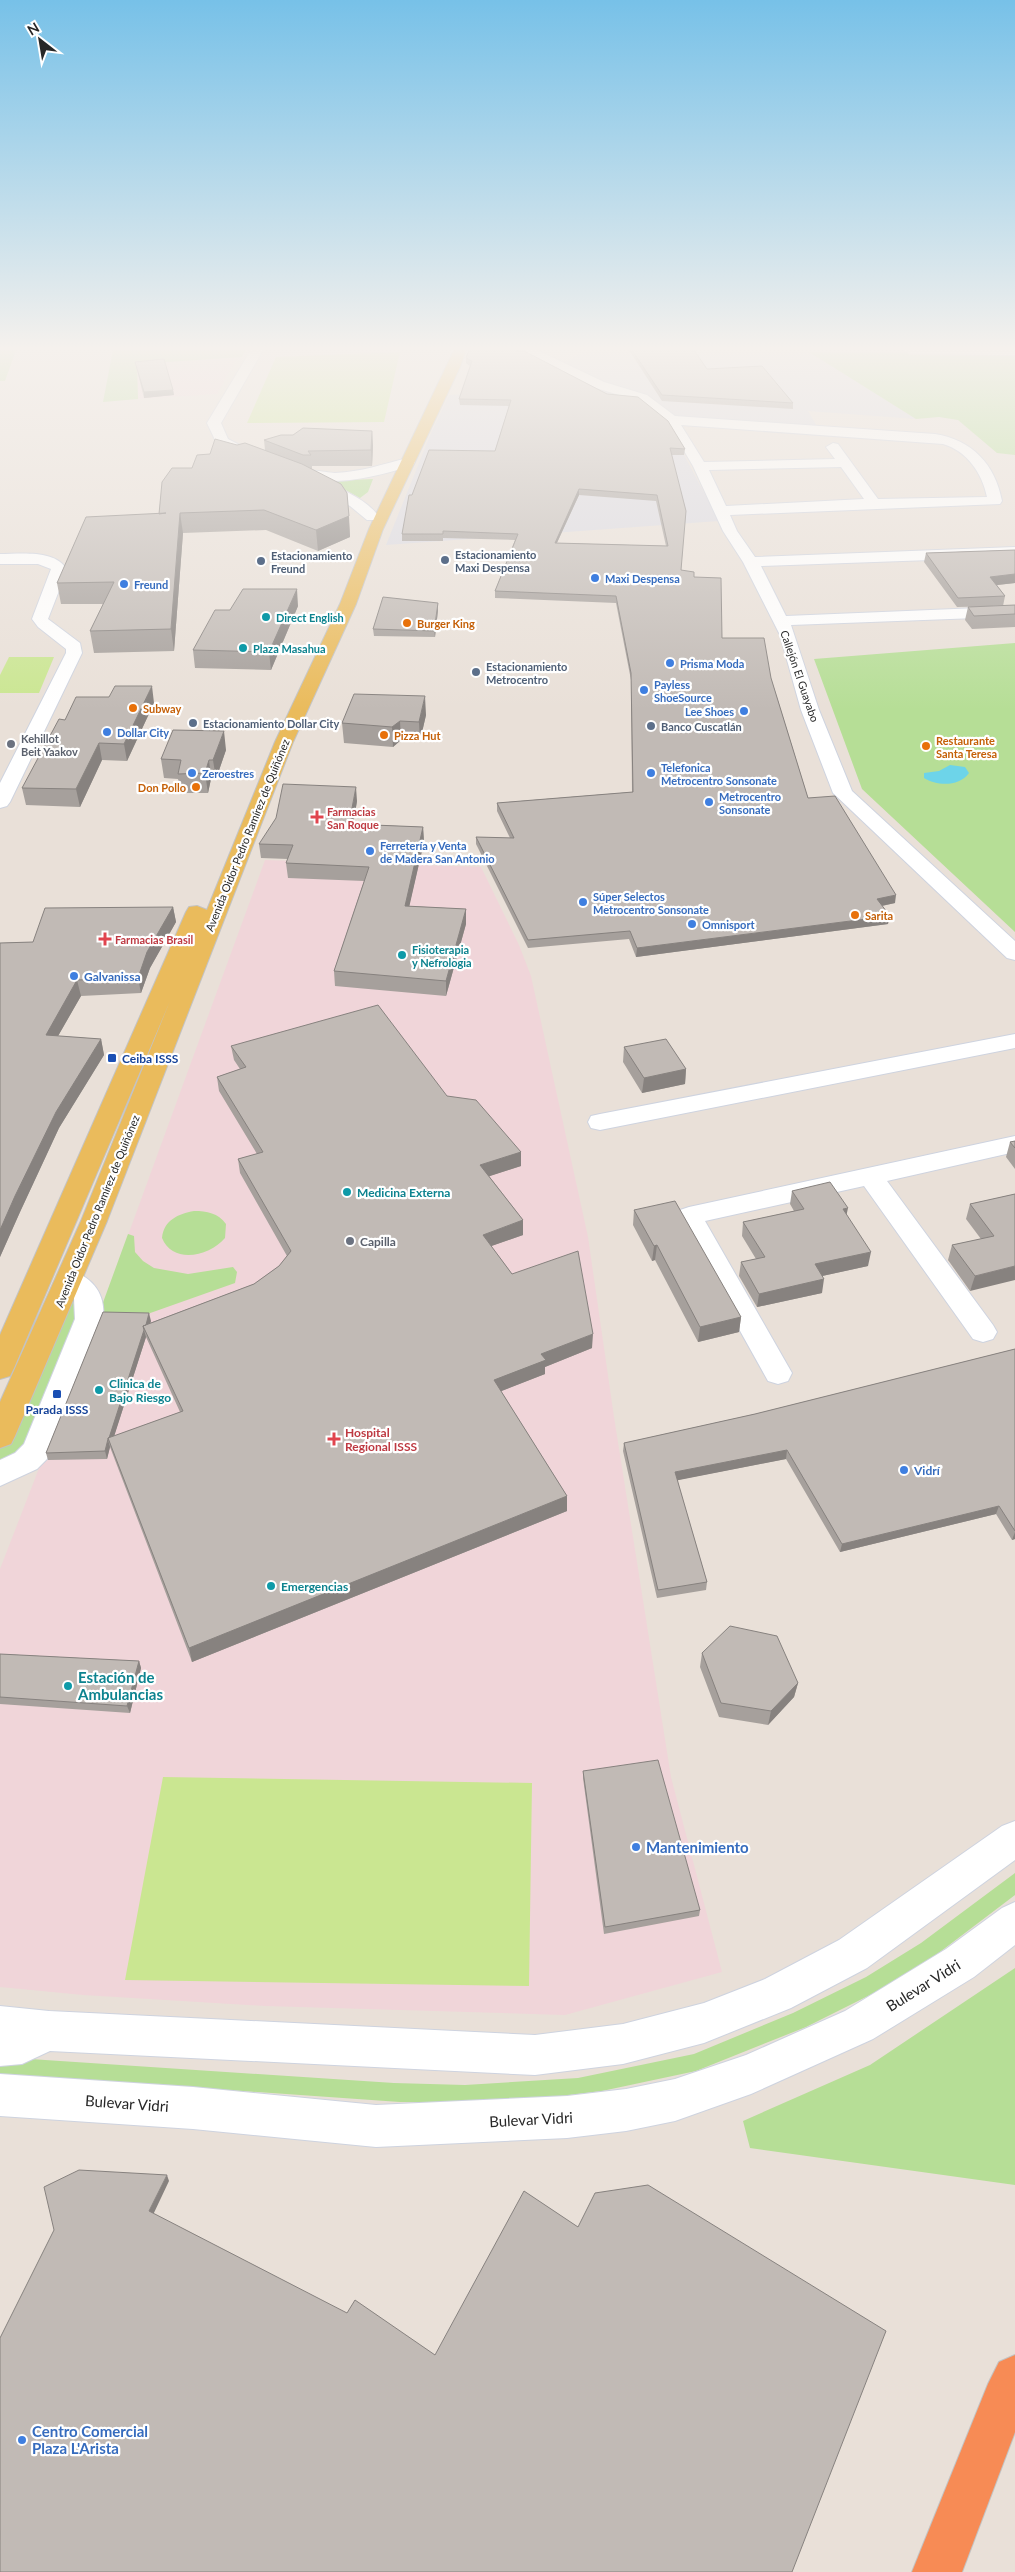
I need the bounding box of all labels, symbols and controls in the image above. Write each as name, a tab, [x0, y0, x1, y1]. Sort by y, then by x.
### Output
north arrow	[15, 15, 65, 65]
text: N	[24, 18, 42, 38]
place label: Estacionamiento Maxi Despensa	[455, 548, 536, 574]
place label: Estacionamiento Freund	[271, 549, 352, 575]
marker: Estacionamiento Maxi Despensa	[439, 554, 451, 566]
marker: Estacionamiento Freund	[255, 555, 267, 567]
marker: Maxi Despensa	[589, 572, 601, 584]
place label: Maxi Despensa	[605, 572, 680, 585]
marker: Freund	[118, 578, 130, 590]
place label: Freund	[134, 578, 168, 591]
marker: Direct English	[260, 611, 272, 623]
place label: Direct English	[276, 611, 344, 624]
marker: Burger King	[401, 617, 413, 629]
place label: Burger King	[417, 617, 475, 630]
street label: Callejón El Guayabo	[778, 628, 822, 724]
marker: Plaza Masahua	[237, 642, 249, 654]
place label: Plaza Masahua	[253, 642, 326, 655]
marker: Prisma Moda	[664, 657, 676, 669]
place label: Prisma Moda	[680, 657, 744, 670]
place label: Estacionamiento Metrocentro	[486, 660, 567, 686]
marker: Estacionamiento Metrocentro	[470, 666, 482, 678]
place label: Payless ShoeSource	[654, 678, 712, 704]
marker: Payless ShoeSource	[638, 684, 650, 696]
marker: Subway	[127, 702, 139, 714]
place label: Subway	[143, 702, 181, 715]
place label: Lee Shoes	[685, 705, 734, 718]
marker: Lee Shoes	[738, 705, 750, 717]
marker: Estacionamiento Dollar City	[187, 717, 199, 729]
place label: Estacionamiento Dollar City	[203, 717, 339, 730]
marker: Banco Cuscatlán	[645, 720, 657, 732]
place label: Banco Cuscatlán	[661, 720, 742, 733]
marker: Dollar City	[101, 726, 113, 738]
place label: Dollar City	[117, 726, 169, 739]
marker: Pizza Hut	[378, 729, 390, 741]
place label: Pizza Hut	[394, 729, 442, 742]
place label: Kehillot Beit Yaakov	[21, 732, 78, 758]
place label: Restaurante Santa Teresa	[936, 734, 997, 760]
street label: Avenida Oidor Pedro Ramírez de Quiñónez	[202, 737, 292, 933]
marker: Kehillot Beit Yaakov	[5, 738, 17, 750]
marker: Restaurante Santa Teresa	[920, 740, 932, 752]
place label: Telefonica Metrocentro Sonsonate	[661, 761, 777, 787]
marker: Zeroestres	[186, 767, 198, 779]
place label: Zeroestres	[202, 767, 254, 780]
marker: Telefonica Metrocentro Sonsonate	[645, 767, 657, 779]
place label: Don Pollo	[138, 781, 186, 794]
marker: Don Pollo	[190, 781, 202, 793]
place label: Metrocentro Sonsonate	[719, 790, 781, 816]
marker: Metrocentro Sonsonate	[703, 796, 715, 808]
place label: Farmacias San Roque	[327, 805, 379, 831]
marker: Farmacias San Roque	[311, 811, 323, 823]
place label: Ferretería y Venta de Madera San Antonio	[380, 839, 495, 865]
marker: Ferretería y Venta de Madera San Antonio	[364, 845, 376, 857]
place label: Súper Selectos Metrocentro Sonsonate	[593, 890, 709, 916]
marker: Súper Selectos Metrocentro Sonsonate	[577, 896, 589, 908]
marker: Sarita	[849, 909, 861, 921]
place label: Sarita	[865, 909, 893, 922]
marker: Omnisport	[686, 918, 698, 930]
place label: Omnisport	[702, 918, 756, 931]
marker: Farmacias Brasil	[99, 933, 111, 945]
place label: Farmacias Brasil	[115, 933, 194, 946]
place label: Fisioterapia y Nefrologia	[412, 943, 472, 969]
marker: Fisioterapia y Nefrologia	[396, 949, 408, 961]
place label: Galvanissa	[84, 969, 141, 984]
marker: Galvanissa	[68, 970, 80, 982]
place label: Ceiba ISSS	[122, 1051, 179, 1066]
marker: Ceiba ISSS	[106, 1052, 118, 1064]
street label: Avenida Oidor Pedro Ramírez de Quiñónez	[52, 1113, 142, 1309]
place label: Medicina Externa	[357, 1185, 450, 1200]
marker: Medicina Externa	[341, 1186, 353, 1198]
place label: Capilla	[360, 1234, 396, 1249]
marker: Capilla	[344, 1235, 356, 1247]
place label: Clinica de Bajo Riesgo	[109, 1376, 171, 1405]
marker: Clinica de Bajo Riesgo	[93, 1384, 105, 1396]
marker: Parada ISSS	[51, 1388, 63, 1400]
place label: Parada ISSS	[26, 1402, 89, 1417]
place label: Hospital Regional ISSS	[345, 1425, 417, 1454]
marker: Hospital Regional ISSS	[327, 1432, 341, 1446]
place label: Vidrí	[913, 1463, 941, 1478]
marker: Vidrí	[898, 1464, 910, 1476]
place label: Emergencias	[281, 1579, 348, 1594]
marker: Emergencias	[265, 1580, 277, 1592]
place label: Estación de Ambulancias	[77, 1668, 163, 1703]
marker: Estación de Ambulancias	[62, 1680, 74, 1692]
place label: Mantenimiento	[646, 1838, 749, 1856]
marker: Mantenimiento	[630, 1841, 642, 1853]
street label: Bulevar Vidri	[883, 1955, 963, 2015]
street label: Bulevar Vidri	[85, 2091, 169, 2115]
street label: Bulevar Vidri	[489, 2108, 573, 2130]
place label: Centro Comercial Plaza L'Arista	[32, 2422, 148, 2457]
marker: Centro Comercial Plaza L'Arista	[16, 2434, 28, 2446]

